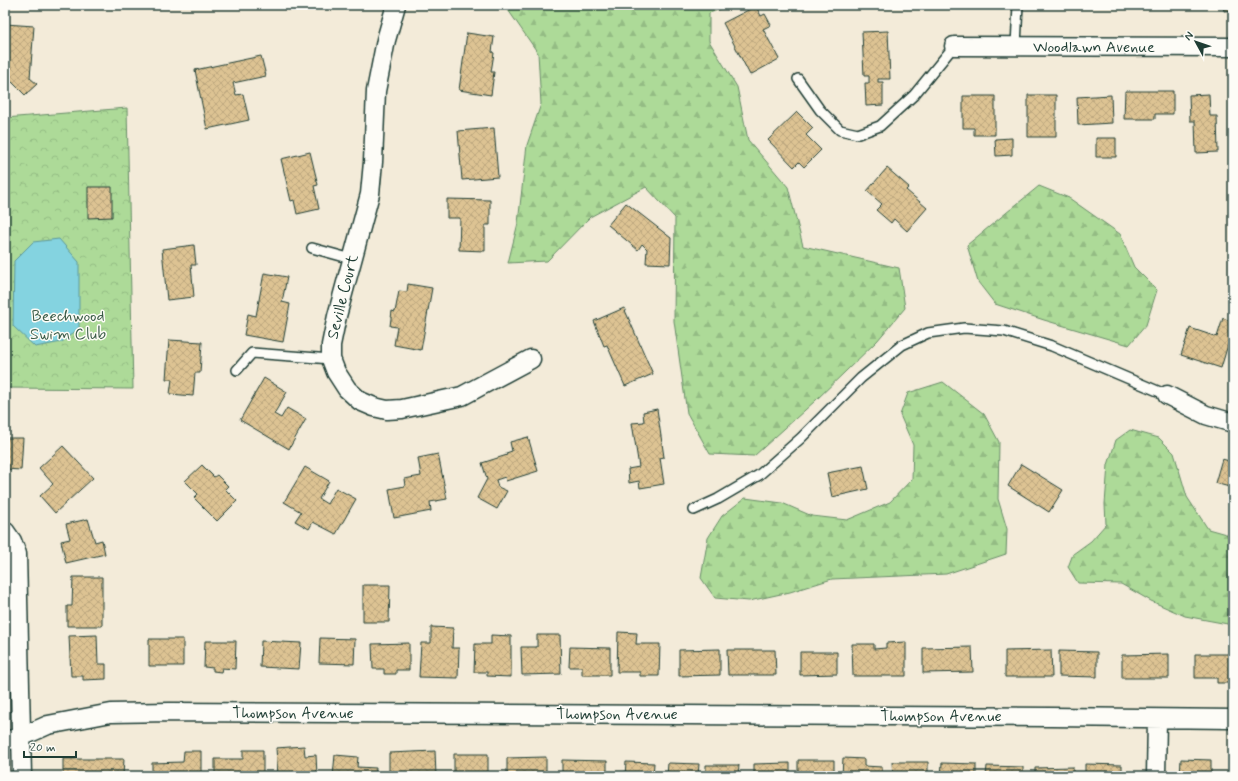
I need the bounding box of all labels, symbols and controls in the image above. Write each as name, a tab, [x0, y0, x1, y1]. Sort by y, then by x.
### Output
north arrow	[1176, 22, 1216, 62]
text: N	[1181, 29, 1197, 44]
street label: Woodlawn Avenue	[1033, 37, 1155, 58]
street label: Seville Court	[322, 252, 364, 341]
park label: Beechwood Swim Club	[30, 306, 106, 345]
street label: Thompson Avenue	[232, 703, 354, 724]
street label: Thompson Avenue	[556, 704, 678, 725]
street label: Thompson Avenue	[880, 706, 1002, 727]
scale bar	[24, 733, 76, 759]
text: 20 m	[30, 740, 56, 756]

